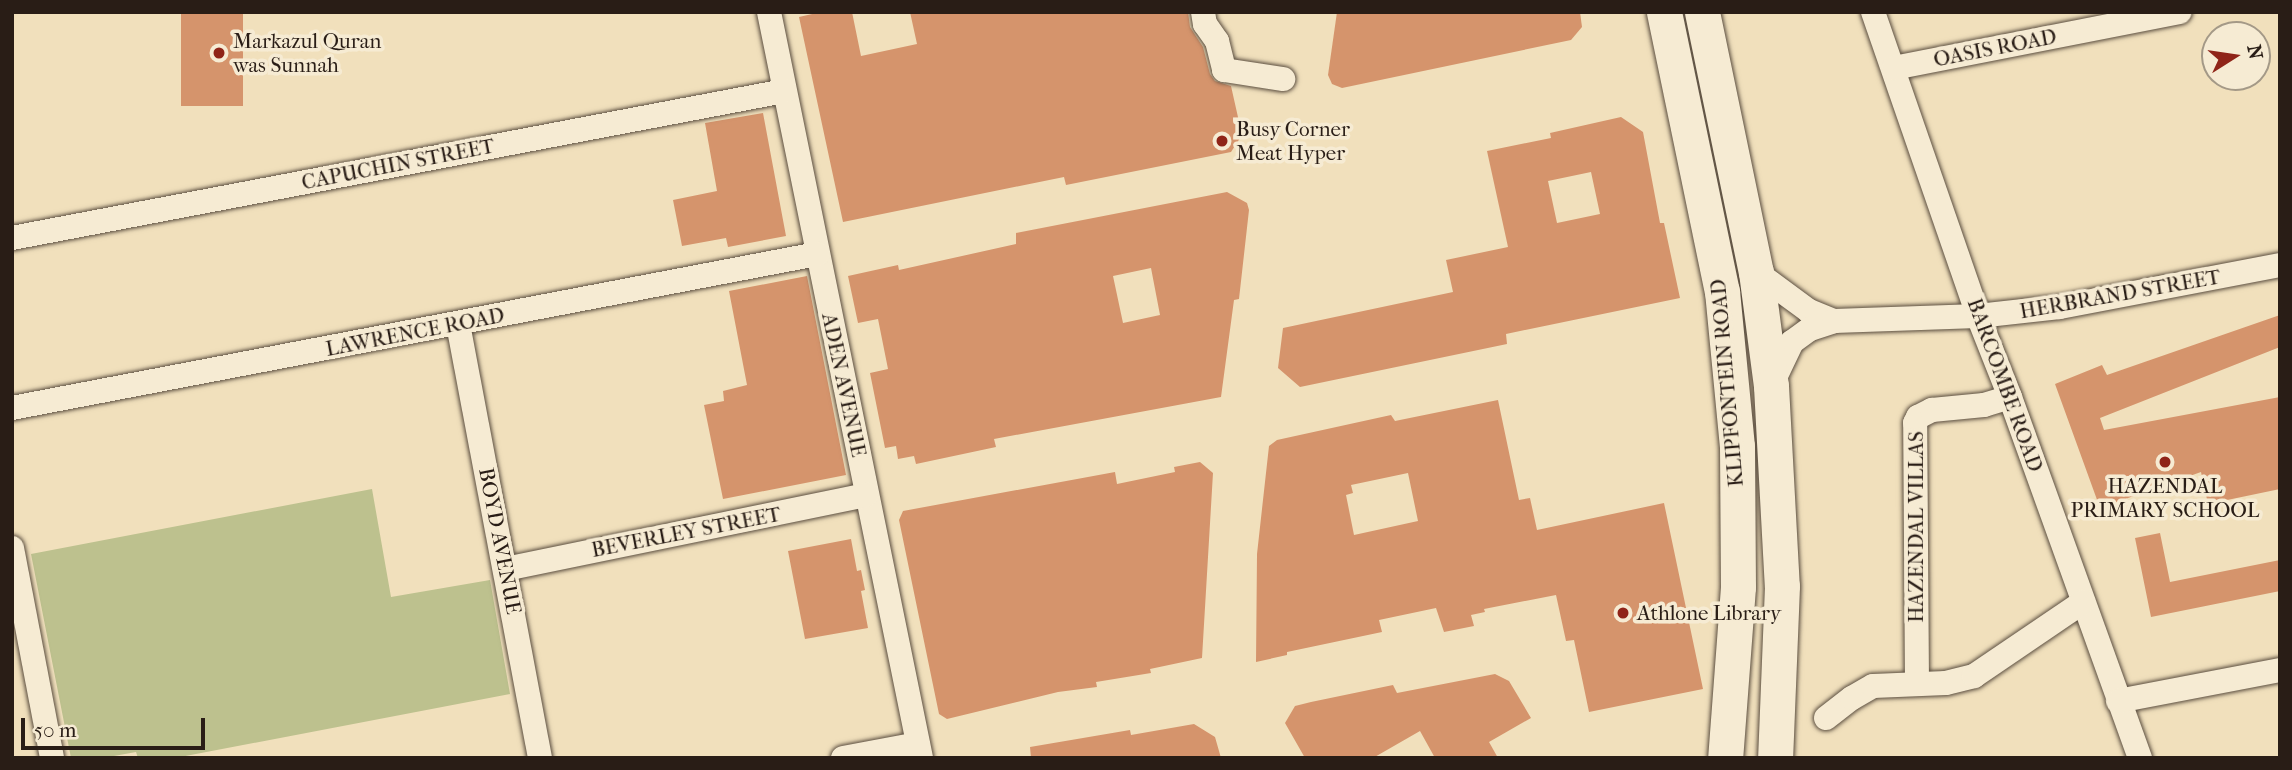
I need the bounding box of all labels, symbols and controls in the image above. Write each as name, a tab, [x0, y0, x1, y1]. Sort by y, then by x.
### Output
north arrow	[2201, 21, 2271, 91]
street label: OASIS ROAD	[1931, 24, 2059, 72]
place label: Markazul Quran was Sunnah	[233, 28, 382, 78]
text: N	[2242, 43, 2267, 61]
marker: Markazul Quran was Sunnah	[211, 45, 227, 61]
place label: Busy Corner Meat Hyper	[1236, 116, 1350, 166]
street label: CAPUCHIN STREET	[299, 133, 497, 195]
marker: Busy Corner Meat Hyper	[1214, 133, 1230, 149]
street label: HERBRAND STREET	[2018, 264, 2222, 324]
street label: KLIPFONTEIN ROAD	[1705, 278, 1749, 488]
street label: BARCOMBE ROAD	[1962, 295, 2048, 475]
street label: LAWRENCE ROAD	[323, 302, 507, 362]
street label: ADEN AVENUE	[816, 311, 872, 459]
street label: HAZENDAL VILLAS	[1903, 431, 1929, 623]
marker: HAZENDAL PRIMARY SCHOOL	[2157, 454, 2173, 470]
street label: BOYD AVENUE	[473, 466, 527, 616]
place label: HAZENDAL PRIMARY SCHOOL	[2071, 473, 2259, 523]
street label: BEVERLEY STREET	[589, 501, 783, 563]
place label: Athlone Library	[1637, 600, 1781, 626]
marker: Athlone Library	[1615, 605, 1631, 621]
scale bar	[24, 704, 208, 748]
text: 50 m	[34, 718, 77, 742]

